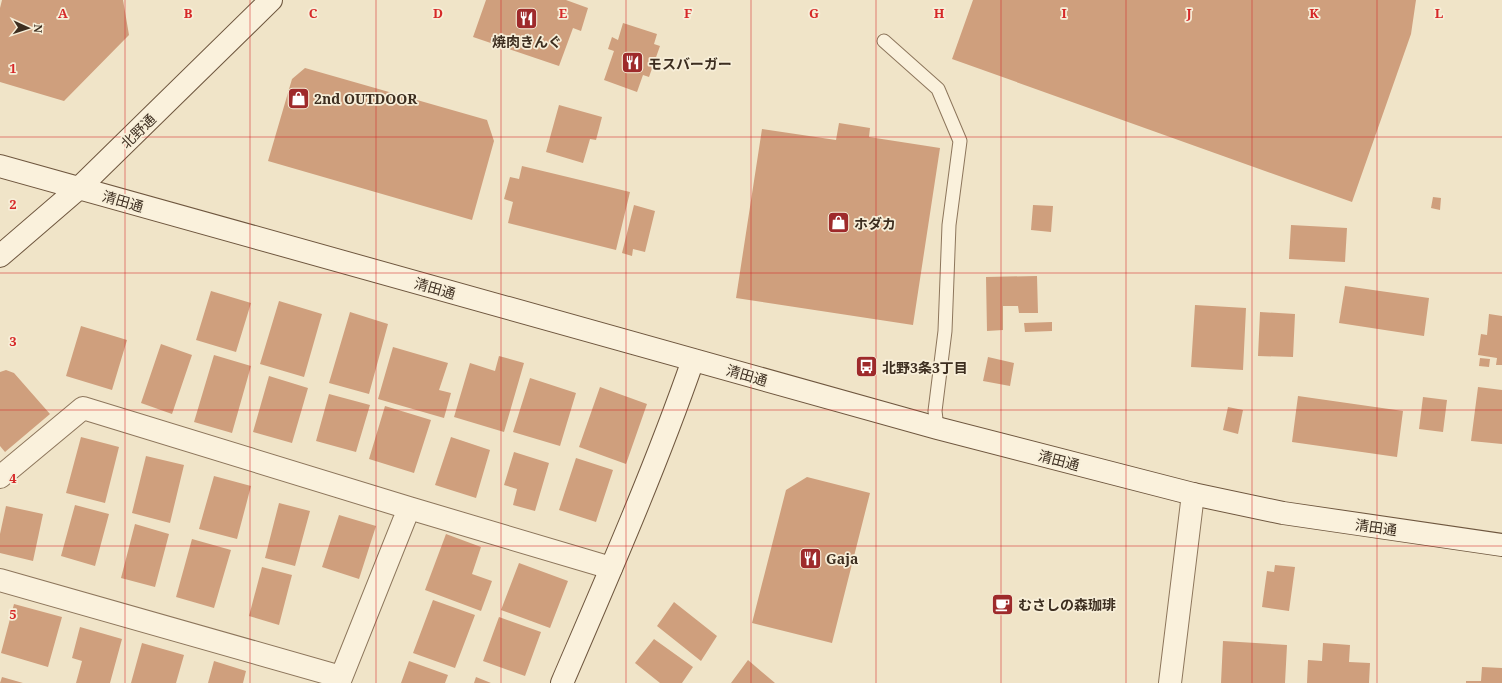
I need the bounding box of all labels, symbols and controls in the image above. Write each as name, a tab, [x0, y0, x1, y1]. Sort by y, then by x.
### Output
text: A	[58, 4, 68, 22]
text: B	[184, 4, 193, 22]
text: C	[309, 4, 318, 22]
text: D	[433, 4, 443, 22]
text: E	[559, 4, 568, 22]
text: F	[684, 4, 692, 22]
text: G	[809, 4, 819, 22]
text: H	[934, 4, 945, 22]
text: I	[1061, 4, 1067, 22]
text: J	[1185, 4, 1192, 22]
text: K	[1309, 4, 1319, 22]
text: L	[1435, 4, 1444, 22]
restaurant icon: 焼肉きんぐ	[514, 6, 540, 32]
north arrow	[8, 8, 48, 48]
text: N	[31, 24, 46, 34]
place label: 焼肉きんぐ	[492, 32, 562, 51]
restaurant icon: モスバーガー	[619, 50, 645, 76]
place label: モスバーガー	[648, 54, 732, 73]
text: 1	[9, 59, 17, 77]
shop icon: 2nd OUTDOOR	[285, 85, 311, 111]
place label: 2nd OUTDOOR	[314, 89, 418, 108]
street label: 北野通	[116, 110, 160, 152]
street label: 清田通	[100, 186, 146, 216]
text: 2	[9, 195, 17, 213]
shop icon: ホダカ	[825, 210, 851, 236]
place label: ホダカ	[854, 214, 896, 233]
street label: 清田通	[412, 273, 458, 303]
text: 3	[9, 332, 17, 350]
bus stop icon: 北野3条3丁目	[853, 354, 879, 380]
place label: 北野3条3丁目	[882, 358, 968, 377]
street label: 清田通	[724, 360, 770, 390]
street label: 清田通	[1036, 445, 1082, 475]
text: 4	[9, 469, 17, 487]
street label: 清田通	[1354, 515, 1398, 539]
restaurant icon: Gaja	[798, 545, 824, 571]
place label: Gaja	[826, 549, 858, 568]
cafe icon: むさしの森珈琲	[990, 591, 1016, 617]
place label: むさしの森珈琲	[1018, 595, 1116, 614]
text: 5	[9, 605, 17, 623]

